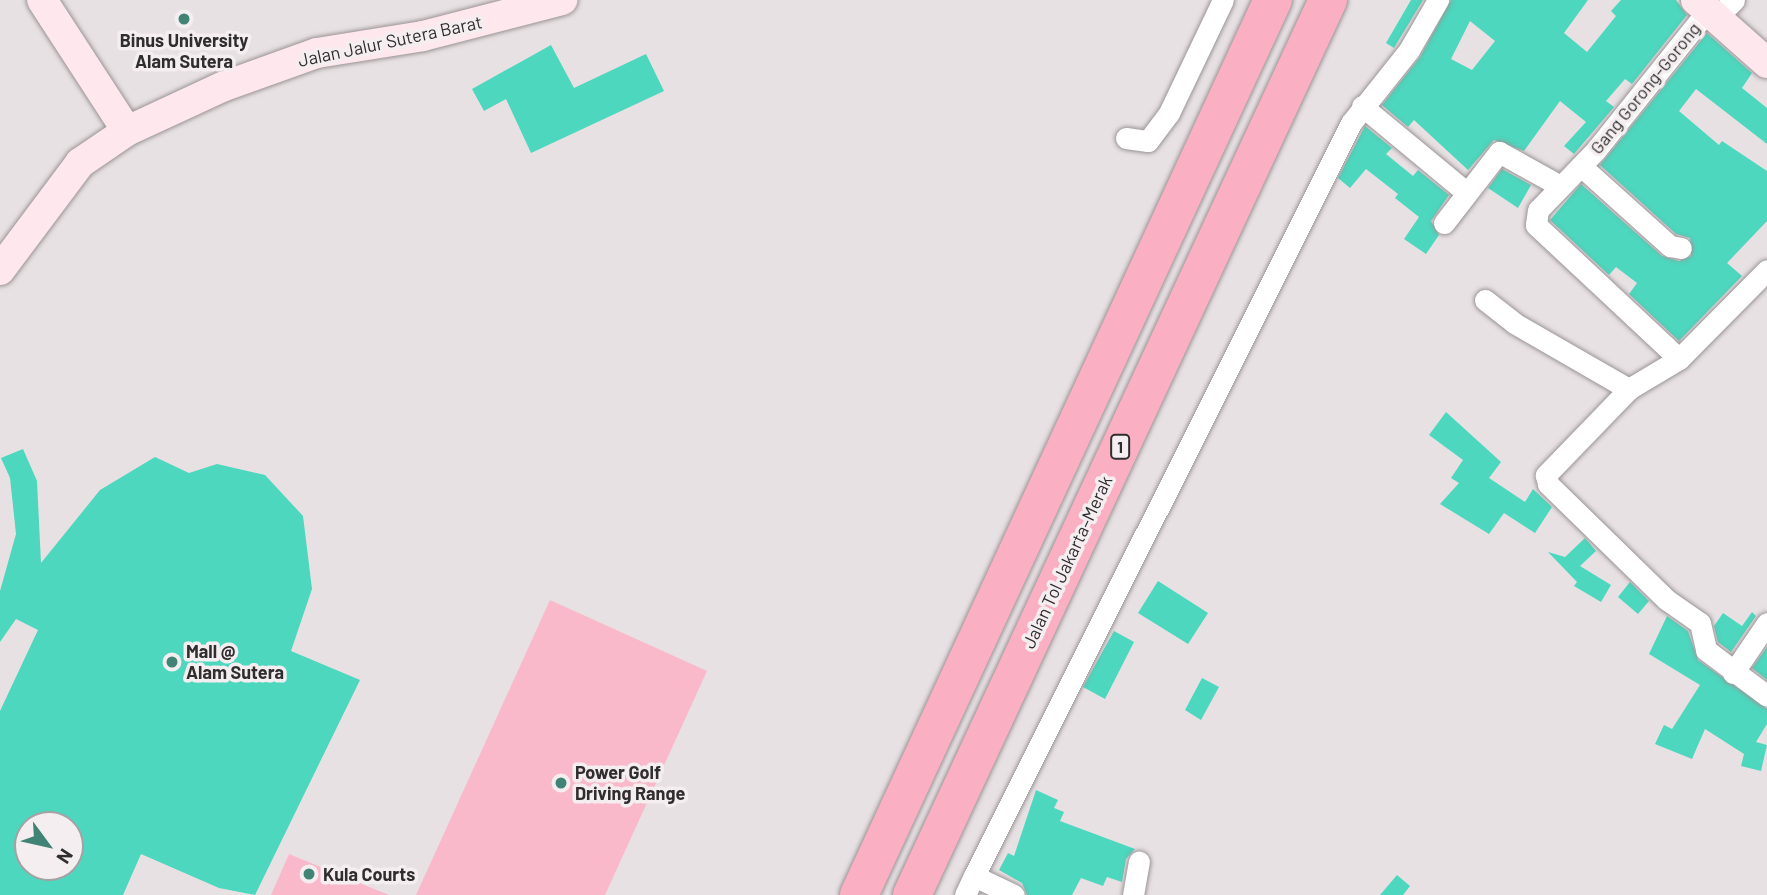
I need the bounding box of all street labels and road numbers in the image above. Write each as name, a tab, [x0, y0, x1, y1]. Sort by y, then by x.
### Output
street label: Jalan Jalur Sutera Barat	[296, 11, 484, 71]
street label: Gang Gorong-Gorong	[1585, 18, 1705, 158]
road number: 1	[1110, 434, 1130, 460]
street label: Jalan Tol Jakarta–Merak	[1017, 472, 1117, 652]

